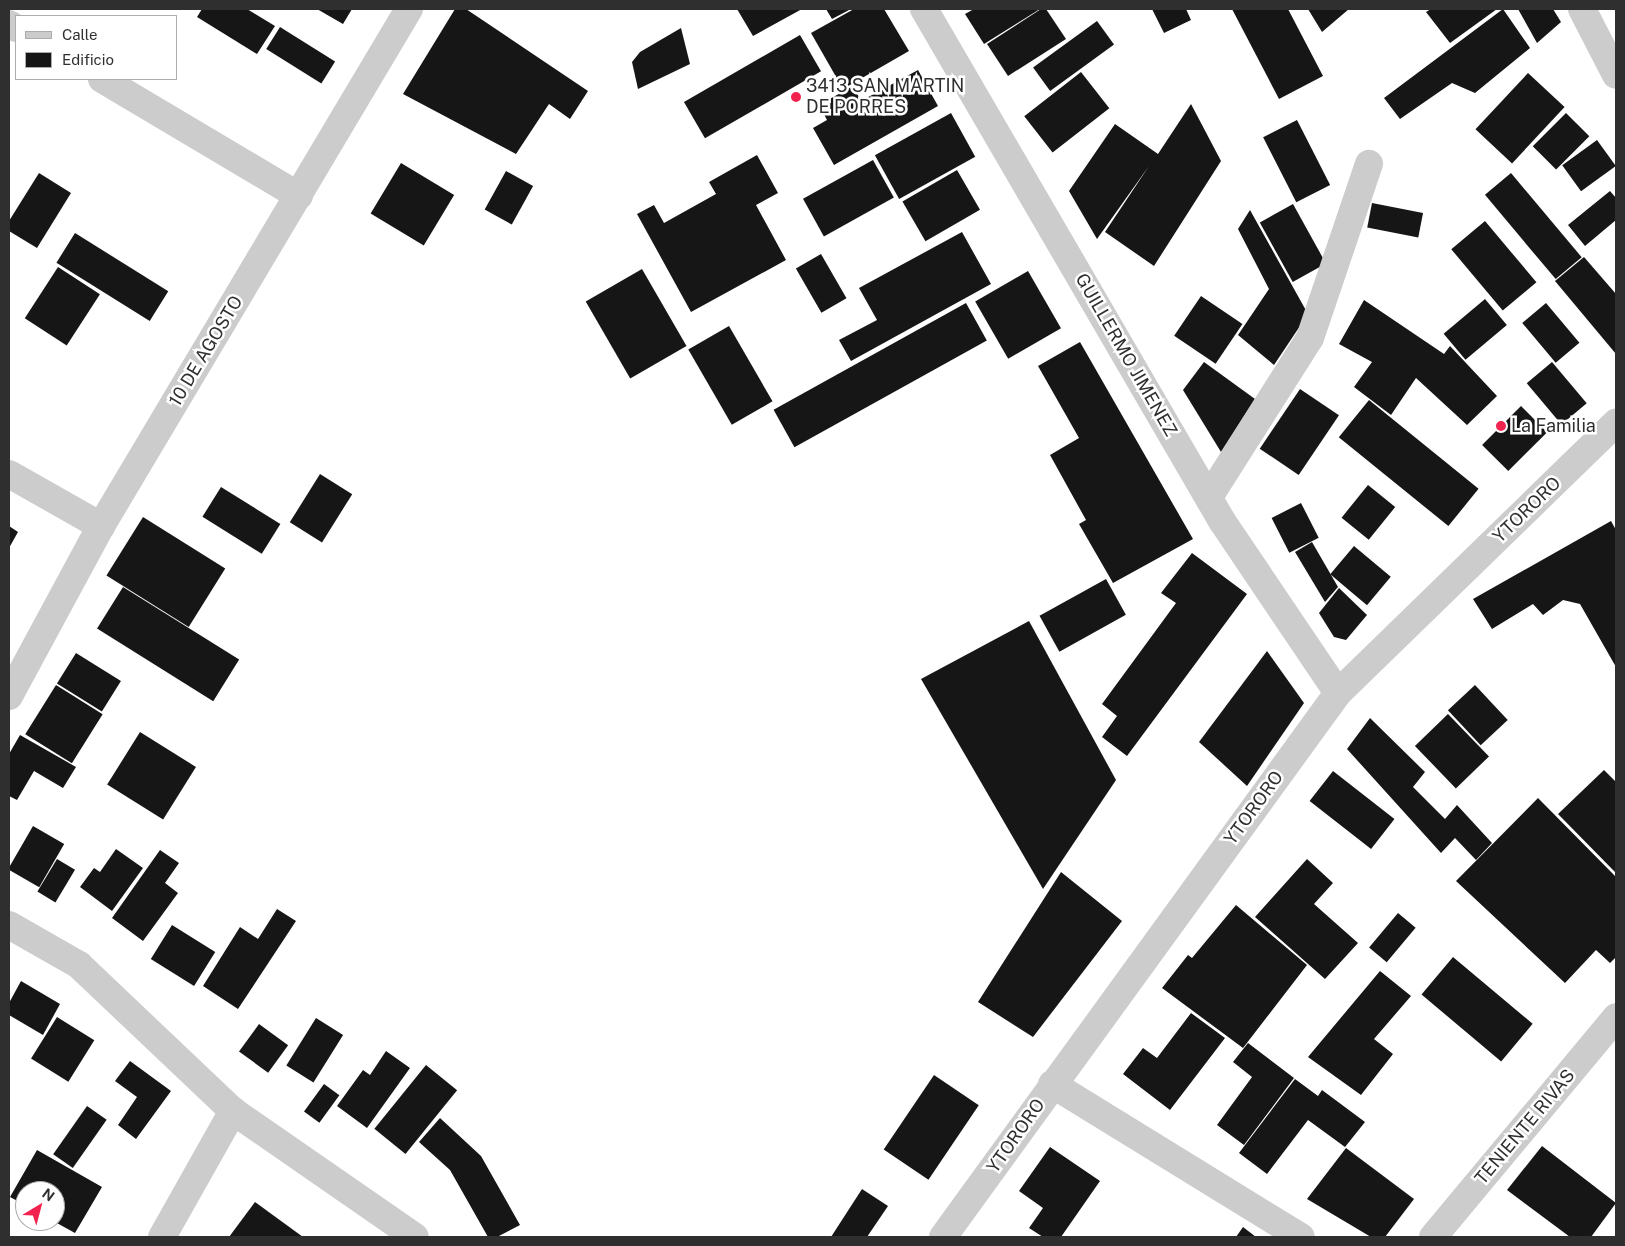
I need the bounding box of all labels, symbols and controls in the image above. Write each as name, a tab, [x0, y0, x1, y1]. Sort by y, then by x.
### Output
legend	[15, 15, 178, 80]
text: Calle	[62, 26, 98, 43]
text: Edificio	[62, 51, 114, 68]
place label: 3413 SAN MARTIN DE PORRES	[806, 76, 964, 118]
marker: 3413 SAN MARTIN DE PORRES	[790, 91, 802, 103]
street label: GUILLERMO JIMENEZ	[1071, 270, 1181, 440]
street label: 10 DE AGOSTO	[165, 292, 247, 410]
place label: La Familia	[1511, 415, 1596, 437]
marker: La Familia	[1495, 420, 1507, 432]
street label: YTORORO	[1489, 472, 1565, 548]
street label: YTORORO	[1220, 767, 1288, 849]
street label: TENIENTE RIVAS	[1471, 1065, 1579, 1189]
street label: YTORORO	[983, 1095, 1049, 1177]
north arrow	[15, 1181, 65, 1231]
text: N	[39, 1185, 58, 1204]

